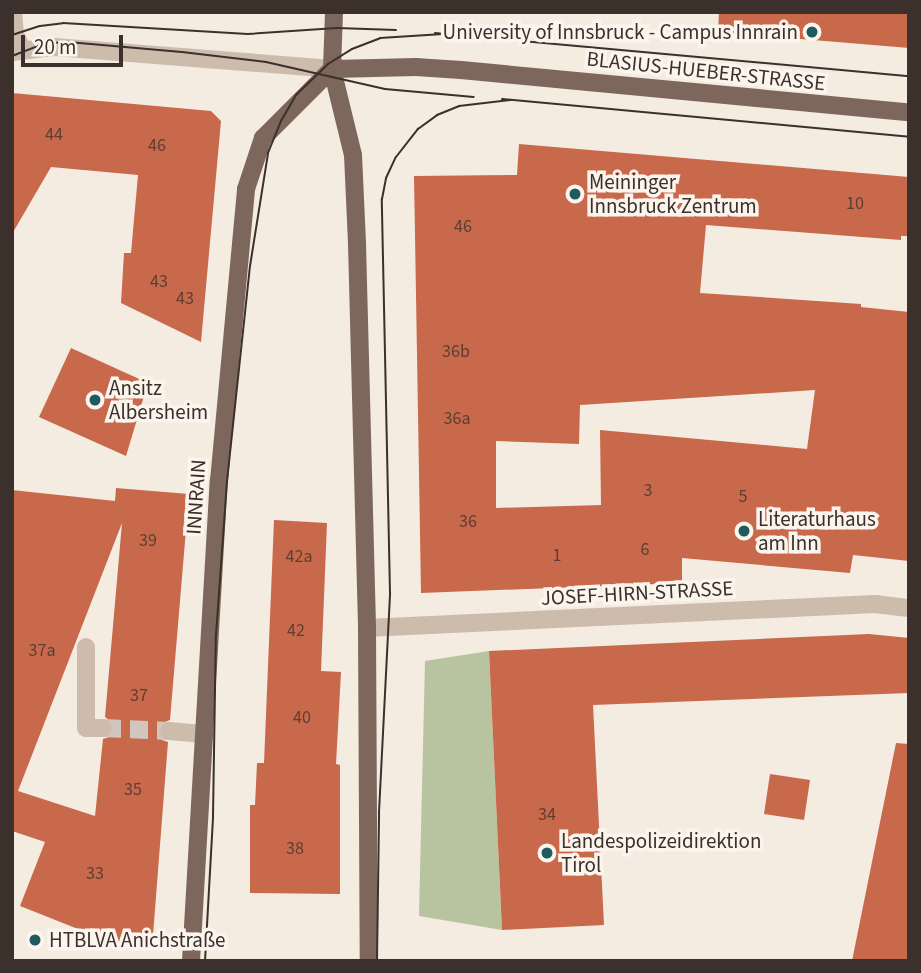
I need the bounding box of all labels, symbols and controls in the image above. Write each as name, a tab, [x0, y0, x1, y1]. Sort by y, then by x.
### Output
place label: University of Innsbruck - Campus Innrain	[443, 19, 798, 45]
scale bar	[24, 21, 126, 65]
marker: University of Innsbruck - Campus Innrain	[804, 24, 820, 40]
text: 20 m	[34, 32, 76, 62]
street label: BLASIUS-HUEBER-STRASSE	[585, 46, 827, 96]
house number: 44	[45, 124, 63, 146]
house number: 46	[148, 135, 166, 157]
place label: Meininger Innsbruck Zentrum	[589, 169, 757, 219]
marker: Meininger Innsbruck Zentrum	[567, 186, 583, 202]
house number: 10	[846, 193, 864, 215]
house number: 46	[454, 216, 472, 238]
house number: 43	[150, 271, 168, 293]
house number: 43	[176, 288, 194, 310]
house number: 36b	[442, 341, 470, 363]
place label: Ansitz Albersheim	[109, 375, 208, 425]
marker: Ansitz Albersheim	[87, 392, 103, 408]
house number: 36a	[444, 408, 470, 430]
street label: INNRAIN	[181, 459, 211, 535]
house number: 3	[644, 480, 652, 502]
house number: 5	[739, 486, 747, 508]
place label: Literaturhaus am Inn	[758, 506, 876, 556]
house number: 36	[459, 511, 477, 533]
marker: Literaturhaus am Inn	[736, 523, 752, 539]
house number: 39	[139, 530, 157, 552]
house number: 6	[641, 539, 649, 561]
house number: 1	[553, 545, 561, 567]
house number: 42a	[286, 546, 312, 568]
street label: JOSEF-HIRN-STRASSE	[540, 575, 734, 611]
house number: 42	[287, 620, 305, 642]
house number: 37a	[29, 640, 55, 662]
house number: 37	[130, 685, 148, 707]
house number: 40	[293, 707, 311, 729]
house number: 35	[124, 779, 142, 801]
house number: 34	[538, 804, 556, 826]
place label: Landespolizeidirektion Tirol	[561, 828, 761, 878]
house number: 38	[286, 838, 304, 860]
marker: Landespolizeidirektion Tirol	[539, 845, 555, 861]
house number: 33	[86, 863, 104, 885]
place label: HTBLVA Anichstraße	[49, 927, 225, 953]
marker: HTBLVA Anichstraße	[27, 932, 43, 948]

